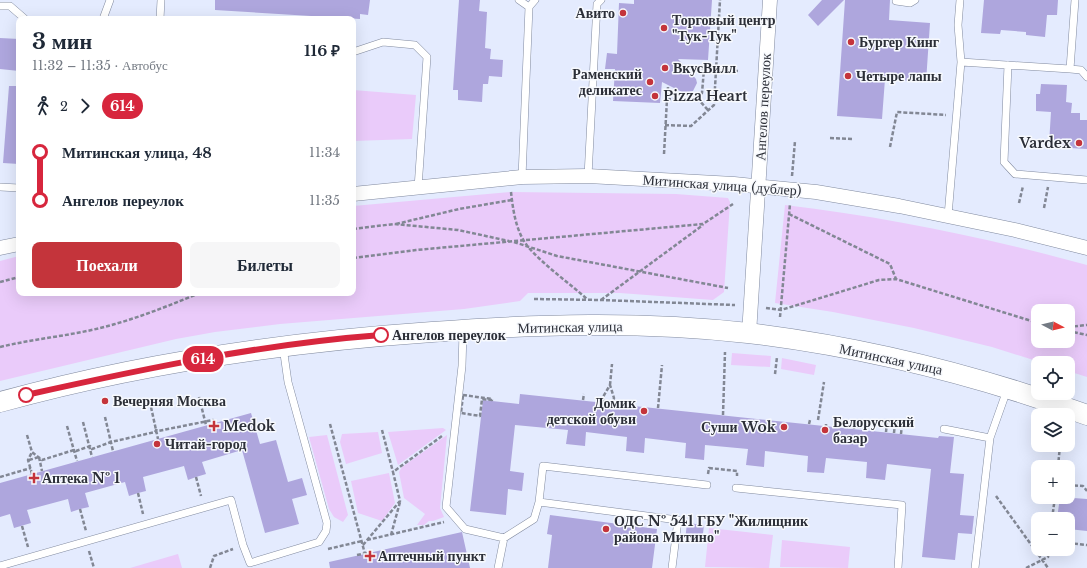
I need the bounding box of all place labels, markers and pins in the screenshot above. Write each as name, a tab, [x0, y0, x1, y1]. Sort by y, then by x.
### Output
place label: Авито	[576, 4, 615, 22]
marker: Авито	[618, 8, 628, 18]
place label: Торговый центр "Тук-Тук"	[672, 11, 776, 45]
marker: Торговый центр "Тук-Тук"	[659, 23, 669, 33]
place label: Бургер Кинг	[859, 33, 939, 51]
marker: Бургер Кинг	[846, 37, 856, 47]
place label: ВкусВилл	[673, 59, 736, 77]
marker: ВкусВилл	[660, 63, 670, 73]
place label: Раменский деликатес	[572, 65, 642, 99]
place label: Четыре лапы	[856, 67, 942, 85]
marker: Четыре лапы	[843, 71, 853, 81]
marker: Раменский деликатес	[645, 77, 655, 87]
place label: Pizza Heart	[663, 87, 748, 105]
marker: Pizza Heart	[650, 91, 660, 101]
place label: Vardex	[1018, 134, 1072, 152]
marker: Vardex	[1074, 138, 1084, 148]
place label: Ангелов переулок	[392, 326, 507, 344]
marker: Ангелов переулок	[373, 327, 389, 343]
unlabelled marker	[18, 387, 34, 403]
place label: Вечерняя Москва	[113, 392, 226, 410]
place label: Домик детской обуви	[547, 394, 637, 428]
marker: Вечерняя Москва	[100, 396, 110, 406]
marker: Домик детской обуви	[639, 406, 649, 416]
place label: Белорусский базар	[833, 413, 914, 447]
place label: Medok	[223, 417, 276, 435]
place label: Суши Wok	[701, 418, 777, 436]
marker: Medok	[208, 420, 220, 432]
marker: Суши Wok	[779, 422, 789, 432]
marker: Белорусский базар	[820, 425, 830, 435]
place label: Читай-город	[165, 435, 246, 453]
marker: Читай-город	[152, 439, 162, 449]
place label: Аптека № 1	[42, 469, 120, 487]
marker: Аптека № 1	[29, 473, 39, 483]
place label: ОДС № 541 ГБУ "Жилищник района Митино"	[614, 512, 809, 546]
marker: ОДС № 541 ГБУ "Жилищник района Митино"	[601, 524, 611, 534]
place label: Аптечный пункт	[378, 547, 486, 565]
marker: Аптечный пункт	[365, 551, 375, 561]

